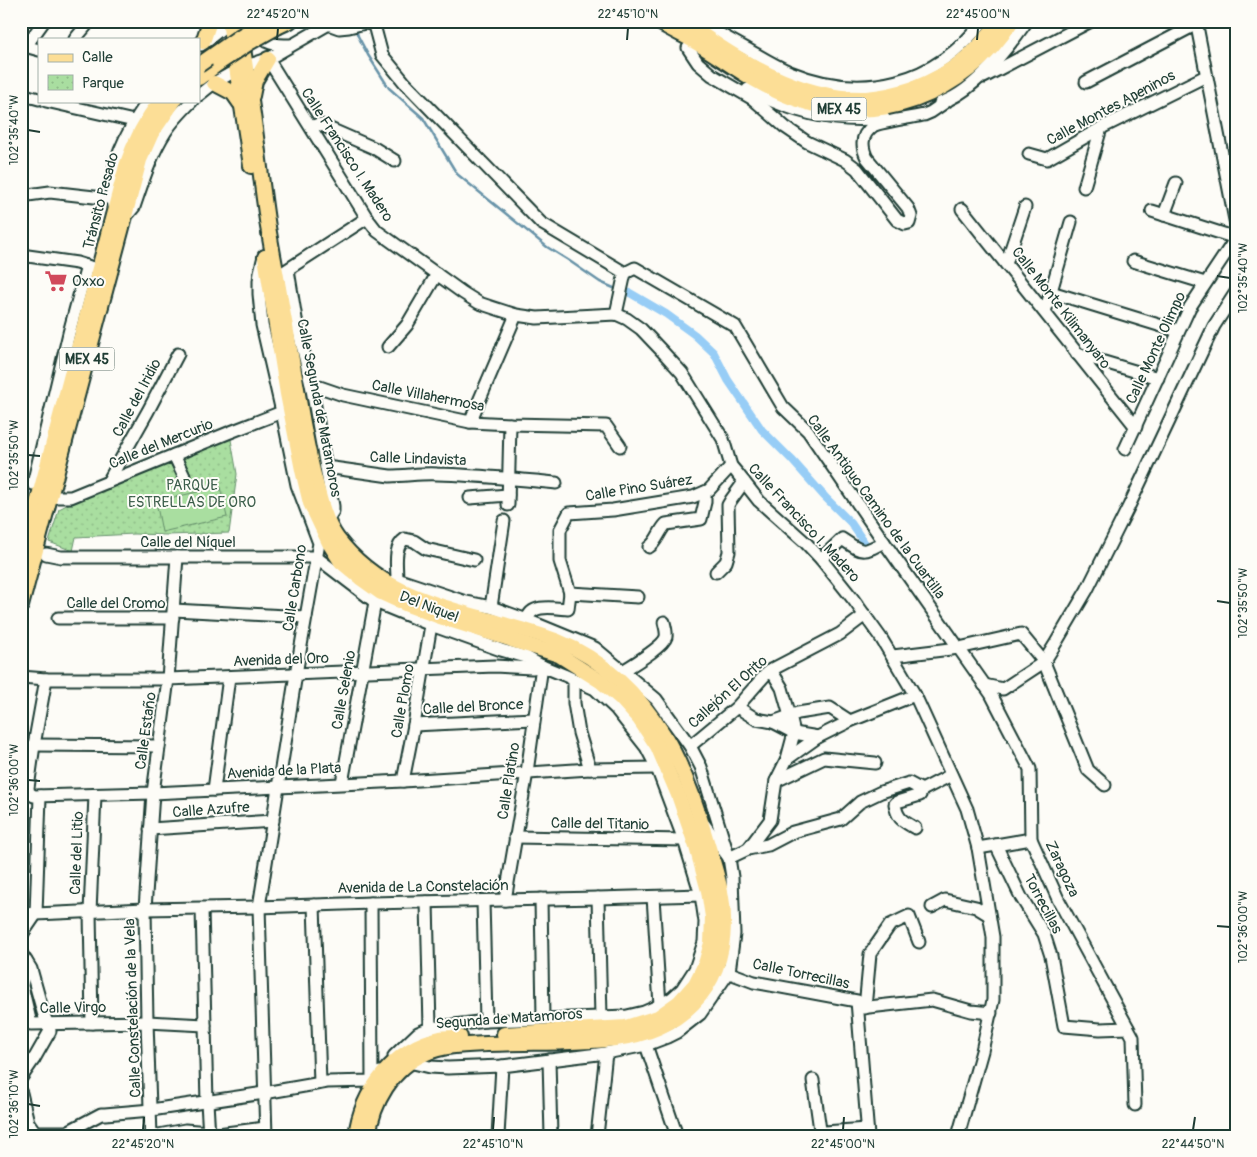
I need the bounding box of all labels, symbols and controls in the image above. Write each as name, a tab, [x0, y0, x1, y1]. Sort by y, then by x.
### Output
text: 22°45'20"N	[247, 7, 309, 22]
text: 22°45'10"N	[598, 7, 658, 22]
text: 22°45'00"N	[946, 7, 1010, 22]
legend	[38, 38, 200, 102]
text: Calle	[82, 48, 113, 67]
street label: Calle Montes Apeninos	[1043, 66, 1179, 150]
text: Parque	[82, 74, 125, 93]
street label: Calle Francisco I. Madero	[297, 84, 397, 226]
text: 102°35'40"W	[7, 95, 22, 165]
road number: MEX 45	[812, 98, 866, 120]
street label: Tránsito Pesado	[79, 150, 123, 252]
street label: Calle Monte Kilimanyaro	[1007, 243, 1115, 373]
text: 102°35'40"W	[1236, 243, 1251, 313]
supermarket icon: Oxxo	[43, 268, 69, 294]
place label: Oxxo	[72, 272, 105, 291]
street label: Calle Monte Olimpo	[1122, 289, 1190, 407]
street label: Calle Segunda de Matamoros	[292, 317, 346, 499]
road number: MEX 45	[59, 348, 114, 370]
street label: Calle del Iridio	[108, 356, 166, 440]
street label: Calle Villahermosa	[370, 376, 486, 416]
street label: Calle Antiguo Camino de la Cuartilla	[803, 411, 949, 603]
street label: Calle del Mercurio	[106, 414, 216, 474]
text: 102°35'50"W	[7, 420, 22, 490]
street label: Calle Lindavista	[369, 448, 467, 470]
street label: Calle Francisco I. Madero	[744, 460, 864, 586]
street label: Calle Pino Suárez	[584, 470, 694, 506]
park label: PARQUE ESTRELLAS DE ORO	[128, 476, 256, 512]
street label: Calle del Níquel	[140, 533, 236, 552]
street label: Calle Carbono	[279, 543, 311, 633]
text: 102°35'50"W	[1236, 568, 1251, 638]
street label: Del Niquel	[397, 587, 461, 627]
street label: Calle del Cromo	[66, 594, 166, 613]
street label: Avenida del Oro	[233, 649, 329, 671]
street label: Calle Selenio	[328, 649, 360, 731]
street label: Callejón El Orito	[684, 651, 772, 733]
street label: Calle Plomo	[387, 662, 419, 740]
street label: Calle Estaño	[131, 691, 161, 771]
street label: Calle del Bronce	[422, 695, 524, 719]
street label: Calle Platino	[494, 741, 524, 821]
text: 102°36'00"W	[7, 744, 22, 816]
street label: Avenida de la Plata	[226, 759, 342, 783]
street label: Calle Azufre	[172, 798, 251, 822]
street label: Calle del Litio	[66, 811, 88, 895]
street label: Calle del Titanio	[551, 814, 649, 834]
street label: Zaragoza	[1041, 838, 1083, 900]
street label: Torrecillas	[1019, 871, 1067, 937]
street label: Avenida de La Constelación	[337, 876, 509, 898]
text: 102°36'00"W	[1236, 891, 1251, 963]
street label: Calle Constelación de la Vela	[120, 918, 146, 1098]
street label: Calle Torrecillas	[751, 954, 851, 994]
street label: Calle Virgo	[40, 998, 106, 1018]
street label: Segunda de Matamoros	[435, 1004, 583, 1034]
text: 102°36'10"W	[7, 1070, 22, 1138]
text: 22°45'20"N	[112, 1137, 174, 1152]
text: 22°45'10"N	[463, 1137, 523, 1152]
text: 22°45'00"N	[811, 1137, 875, 1152]
text: 22°44'50"N	[1162, 1137, 1224, 1152]

